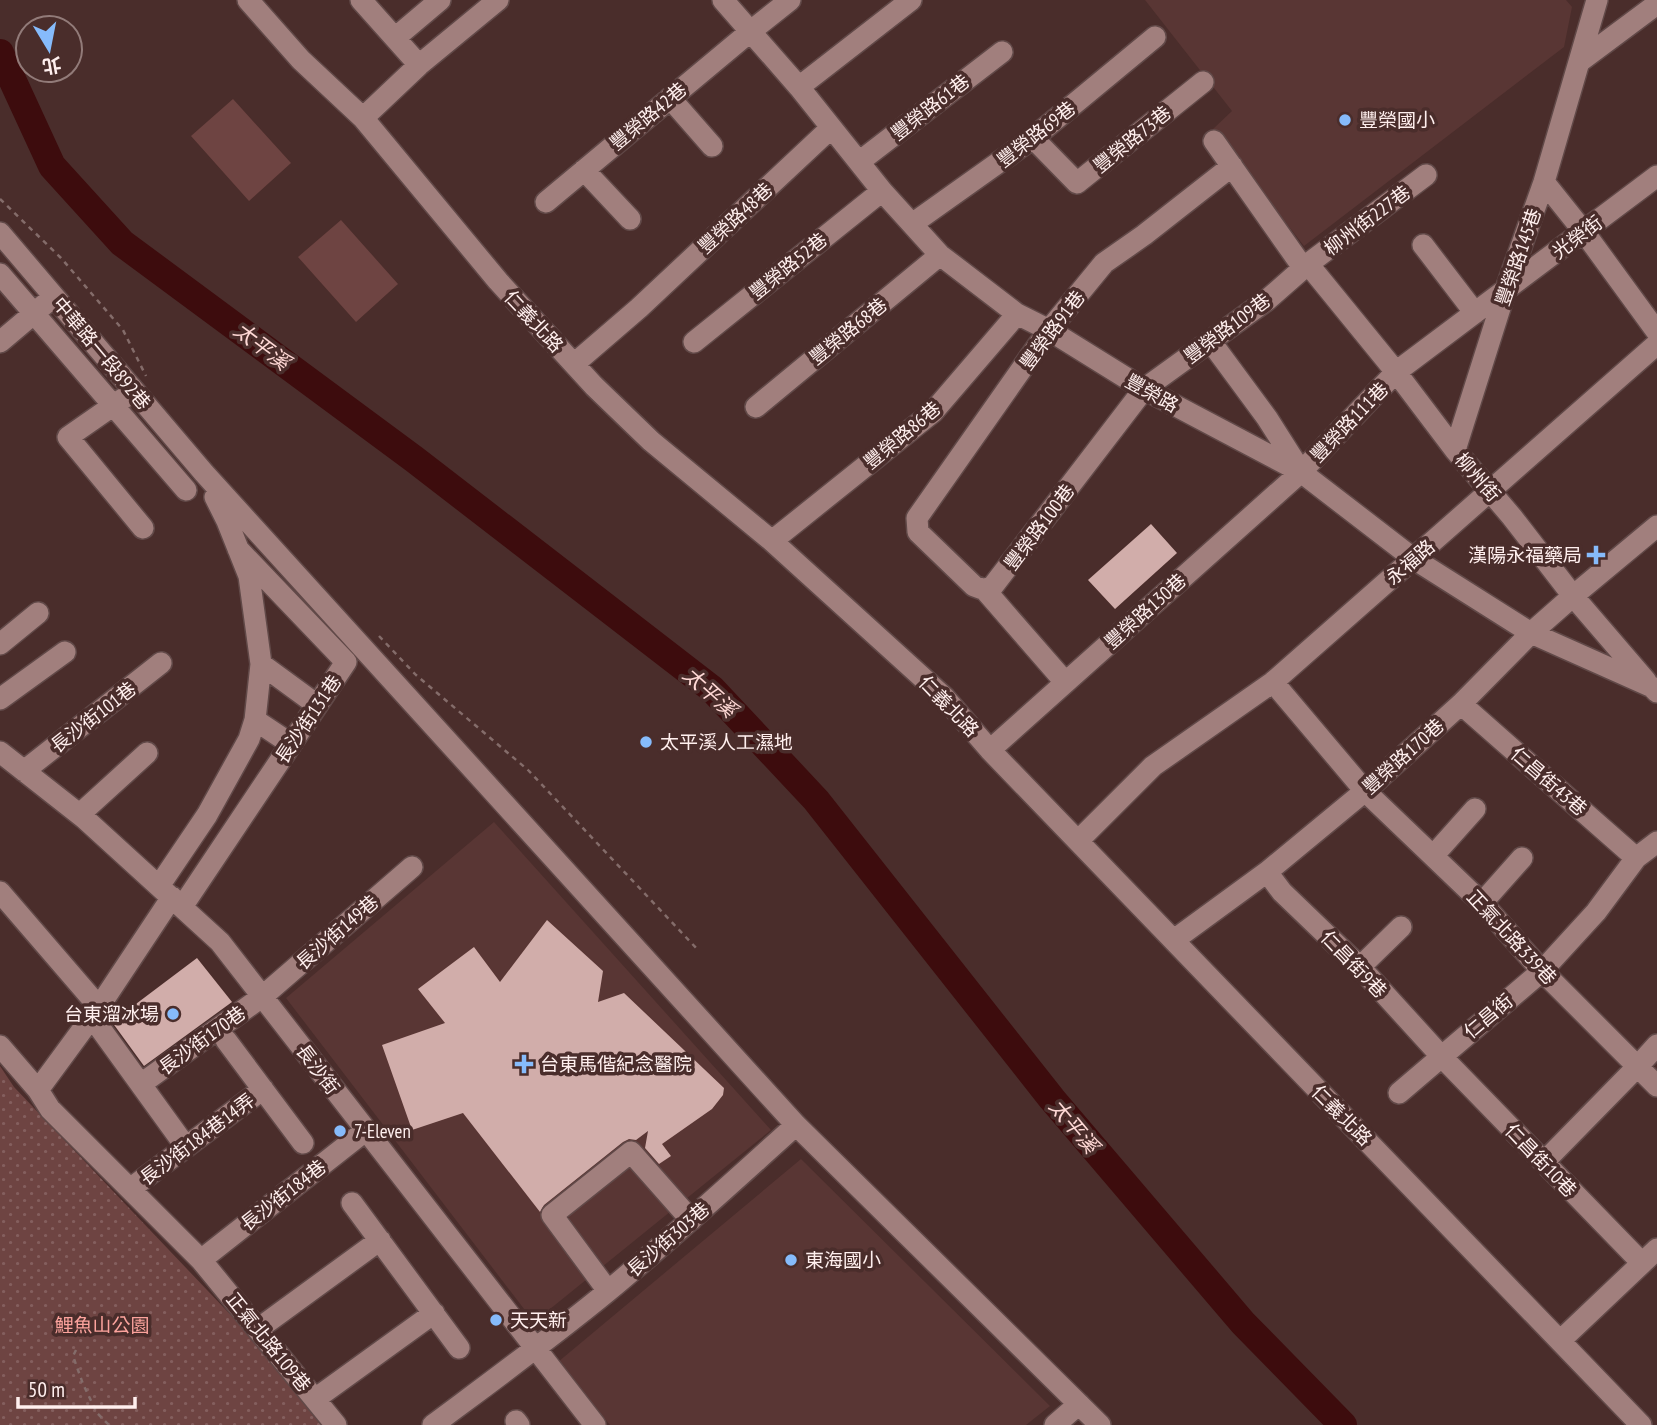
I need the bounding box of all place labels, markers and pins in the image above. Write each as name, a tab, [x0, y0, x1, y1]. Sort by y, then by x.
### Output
place label: 豐榮國小	[1359, 108, 1435, 132]
marker: 豐榮國小	[1337, 112, 1353, 128]
place label: 漢陽永福藥局	[1468, 543, 1582, 567]
marker: 漢陽永福藥局	[1588, 547, 1604, 563]
place label: 太平溪人工濕地	[660, 730, 793, 754]
marker: 太平溪人工濕地	[638, 734, 654, 750]
place label: 台東溜冰場	[64, 1002, 159, 1026]
marker: 台東溜冰場	[165, 1006, 181, 1022]
place label: 台東馬偕紀念醫院	[540, 1052, 692, 1076]
marker: 台東馬偕紀念醫院	[514, 1054, 534, 1074]
place label: 7-Eleven	[354, 1119, 411, 1143]
marker: 7-Eleven	[332, 1123, 348, 1139]
place label: 東海國小	[805, 1248, 881, 1272]
marker: 東海國小	[783, 1252, 799, 1268]
place label: 天天新	[510, 1308, 567, 1332]
marker: 天天新	[488, 1312, 504, 1328]

